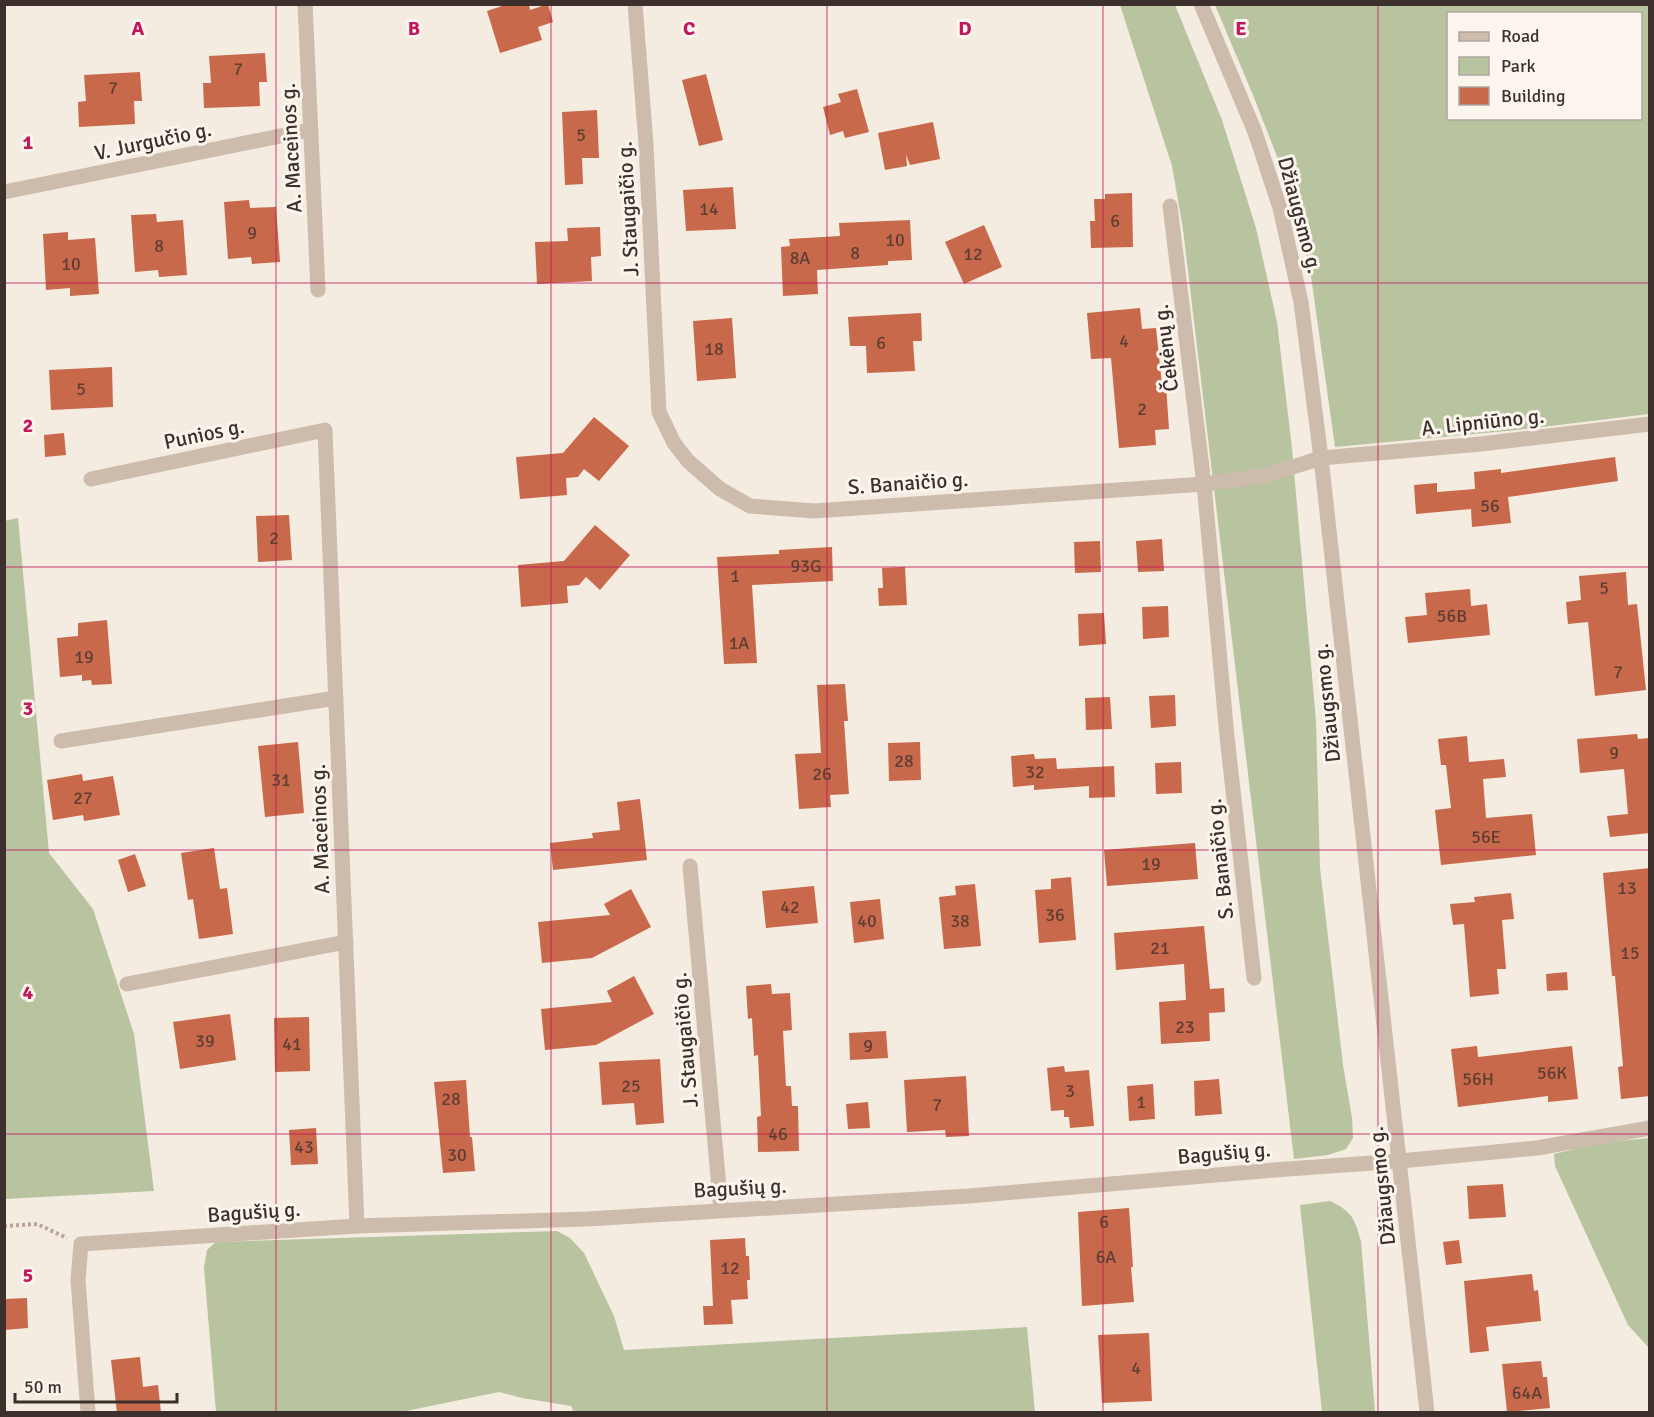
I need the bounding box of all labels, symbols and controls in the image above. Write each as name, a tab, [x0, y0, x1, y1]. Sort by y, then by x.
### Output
legend	[1447, 12, 1642, 120]
text: A	[132, 16, 145, 41]
text: B	[408, 16, 420, 41]
text: C	[683, 16, 695, 41]
text: D	[958, 16, 972, 41]
text: E	[1235, 16, 1247, 41]
text: Road	[1501, 25, 1540, 47]
text: Park	[1501, 55, 1536, 77]
house number: 7	[233, 58, 243, 80]
house number: 7	[108, 77, 118, 99]
street label: A. Maceinos g.	[275, 82, 307, 214]
text: Building	[1501, 85, 1565, 107]
street label: V. Jurgučio g.	[92, 116, 214, 166]
house number: 5	[576, 124, 586, 146]
text: 1	[23, 130, 34, 155]
street label: J. Staugaičio g.	[611, 141, 645, 277]
street label: Džiaugsmo g.	[1272, 154, 1328, 276]
house number: 14	[699, 198, 719, 220]
house number: 6	[1110, 210, 1120, 232]
house number: 9	[247, 222, 257, 244]
house number: 10	[885, 229, 905, 251]
house number: 8	[154, 235, 164, 257]
house number: 8	[850, 242, 860, 264]
house number: 12	[963, 243, 983, 265]
house number: 8A	[790, 247, 810, 269]
house number: 10	[61, 253, 81, 275]
street label: Čekėnų g.	[1148, 303, 1184, 393]
house number: 4	[1119, 330, 1129, 352]
house number: 6	[876, 332, 886, 354]
house number: 18	[704, 338, 724, 360]
house number: 5	[76, 378, 86, 400]
house number: 2	[1137, 398, 1147, 420]
street label: A. Lipniūno g.	[1420, 403, 1546, 441]
text: 2	[23, 413, 33, 438]
street label: Punios g.	[161, 413, 247, 455]
street label: S. Banaičio g.	[847, 466, 969, 500]
house number: 56	[1480, 495, 1500, 517]
house number: 2	[269, 527, 279, 549]
house number: 93G	[790, 555, 822, 577]
house number: 1	[730, 565, 740, 587]
house number: 5	[1599, 577, 1609, 599]
house number: 56B	[1437, 605, 1467, 627]
house number: 1A	[729, 632, 749, 654]
street label: Džiaugsmo g.	[1308, 642, 1346, 764]
house number: 19	[74, 646, 94, 668]
house number: 7	[1613, 661, 1623, 683]
text: 3	[23, 696, 33, 721]
house number: 9	[1609, 742, 1619, 764]
house number: 28	[894, 750, 914, 772]
house number: 32	[1025, 761, 1045, 783]
house number: 26	[812, 763, 832, 785]
street label: A. Maceinos g.	[305, 764, 335, 894]
house number: 31	[271, 769, 291, 791]
house number: 27	[73, 787, 93, 809]
street label: S. Banaičio g.	[1201, 797, 1239, 921]
house number: 56E	[1471, 826, 1501, 848]
house number: 19	[1141, 853, 1161, 875]
house number: 13	[1617, 877, 1637, 899]
house number: 42	[780, 896, 800, 918]
house number: 36	[1045, 904, 1065, 926]
house number: 40	[857, 910, 877, 932]
house number: 38	[950, 910, 970, 932]
house number: 21	[1150, 937, 1170, 959]
house number: 15	[1620, 942, 1640, 964]
street label: J. Staugaičio g.	[666, 971, 704, 1109]
text: 4	[23, 980, 34, 1005]
house number: 23	[1175, 1016, 1195, 1038]
house number: 39	[195, 1030, 215, 1052]
house number: 41	[282, 1033, 302, 1055]
house number: 9	[863, 1035, 873, 1057]
house number: 56K	[1537, 1062, 1567, 1084]
house number: 56H	[1462, 1068, 1494, 1090]
house number: 25	[621, 1075, 641, 1097]
house number: 3	[1065, 1080, 1075, 1102]
house number: 28	[441, 1088, 461, 1110]
house number: 1	[1136, 1091, 1146, 1113]
house number: 7	[932, 1094, 942, 1116]
house number: 46	[768, 1123, 788, 1145]
street label: Džiaugsmo g.	[1363, 1125, 1401, 1247]
house number: 43	[294, 1136, 314, 1158]
street label: Bagušių g.	[1176, 1136, 1272, 1170]
house number: 30	[447, 1144, 467, 1166]
street label: Bagušių g.	[693, 1173, 787, 1203]
street label: Bagušių g.	[206, 1196, 302, 1228]
house number: 6	[1099, 1211, 1109, 1233]
house number: 6A	[1096, 1246, 1116, 1268]
house number: 12	[720, 1257, 740, 1279]
text: 5	[23, 1263, 33, 1288]
house number: 4	[1131, 1357, 1141, 1379]
scale bar	[15, 1366, 177, 1404]
text: 50 m	[24, 1376, 62, 1398]
house number: 64A	[1512, 1382, 1542, 1404]

